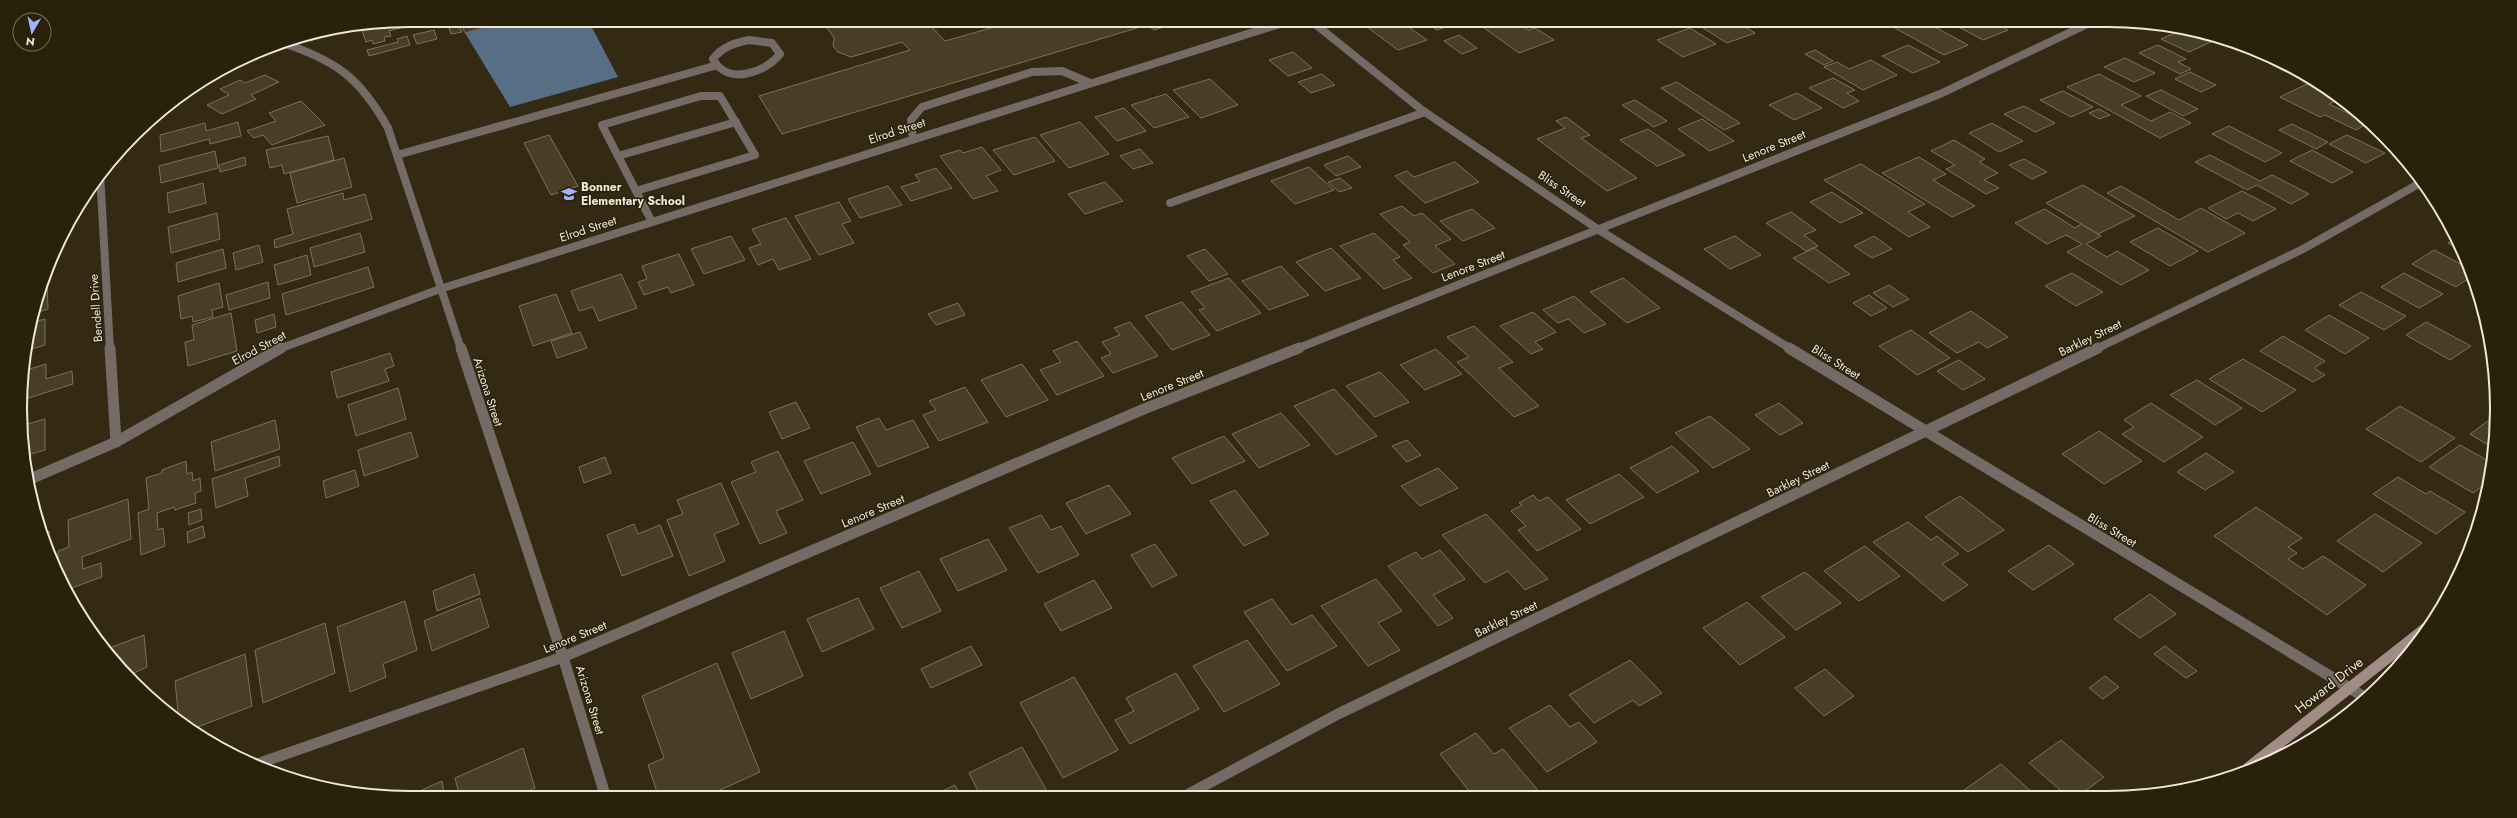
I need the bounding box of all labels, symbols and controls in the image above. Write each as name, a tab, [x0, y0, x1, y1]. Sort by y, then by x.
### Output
north arrow	[12, 12, 52, 52]
text: N	[25, 33, 36, 50]
street label: Elrod Street	[866, 113, 928, 149]
street label: Lenore Street	[1740, 125, 1808, 167]
street label: Bliss Street	[1534, 166, 1590, 212]
place label: Bonner Elementary School	[581, 178, 685, 210]
school or university icon: Bonner Elementary School	[560, 185, 578, 203]
street label: Elrod Street	[557, 211, 619, 247]
street label: Lenore Street	[1439, 246, 1508, 286]
street label: Bendell Drive	[85, 273, 107, 343]
street label: Barkley Street	[2055, 315, 2125, 361]
street label: Elrod Street	[229, 326, 289, 370]
street label: Bliss Street	[1808, 340, 1864, 384]
street label: Arizona Street	[468, 355, 508, 429]
street label: Lenore Street	[1138, 364, 1206, 406]
street label: Barkley Street	[1763, 456, 1833, 502]
street label: Lenore Street	[839, 490, 907, 532]
street label: Bliss Street	[2084, 508, 2140, 552]
street label: Barkley Street	[1471, 596, 1541, 642]
street label: Lenore Street	[541, 616, 609, 658]
street label: Howard Drive	[2291, 652, 2367, 718]
street label: Arizona Street	[571, 663, 609, 737]

